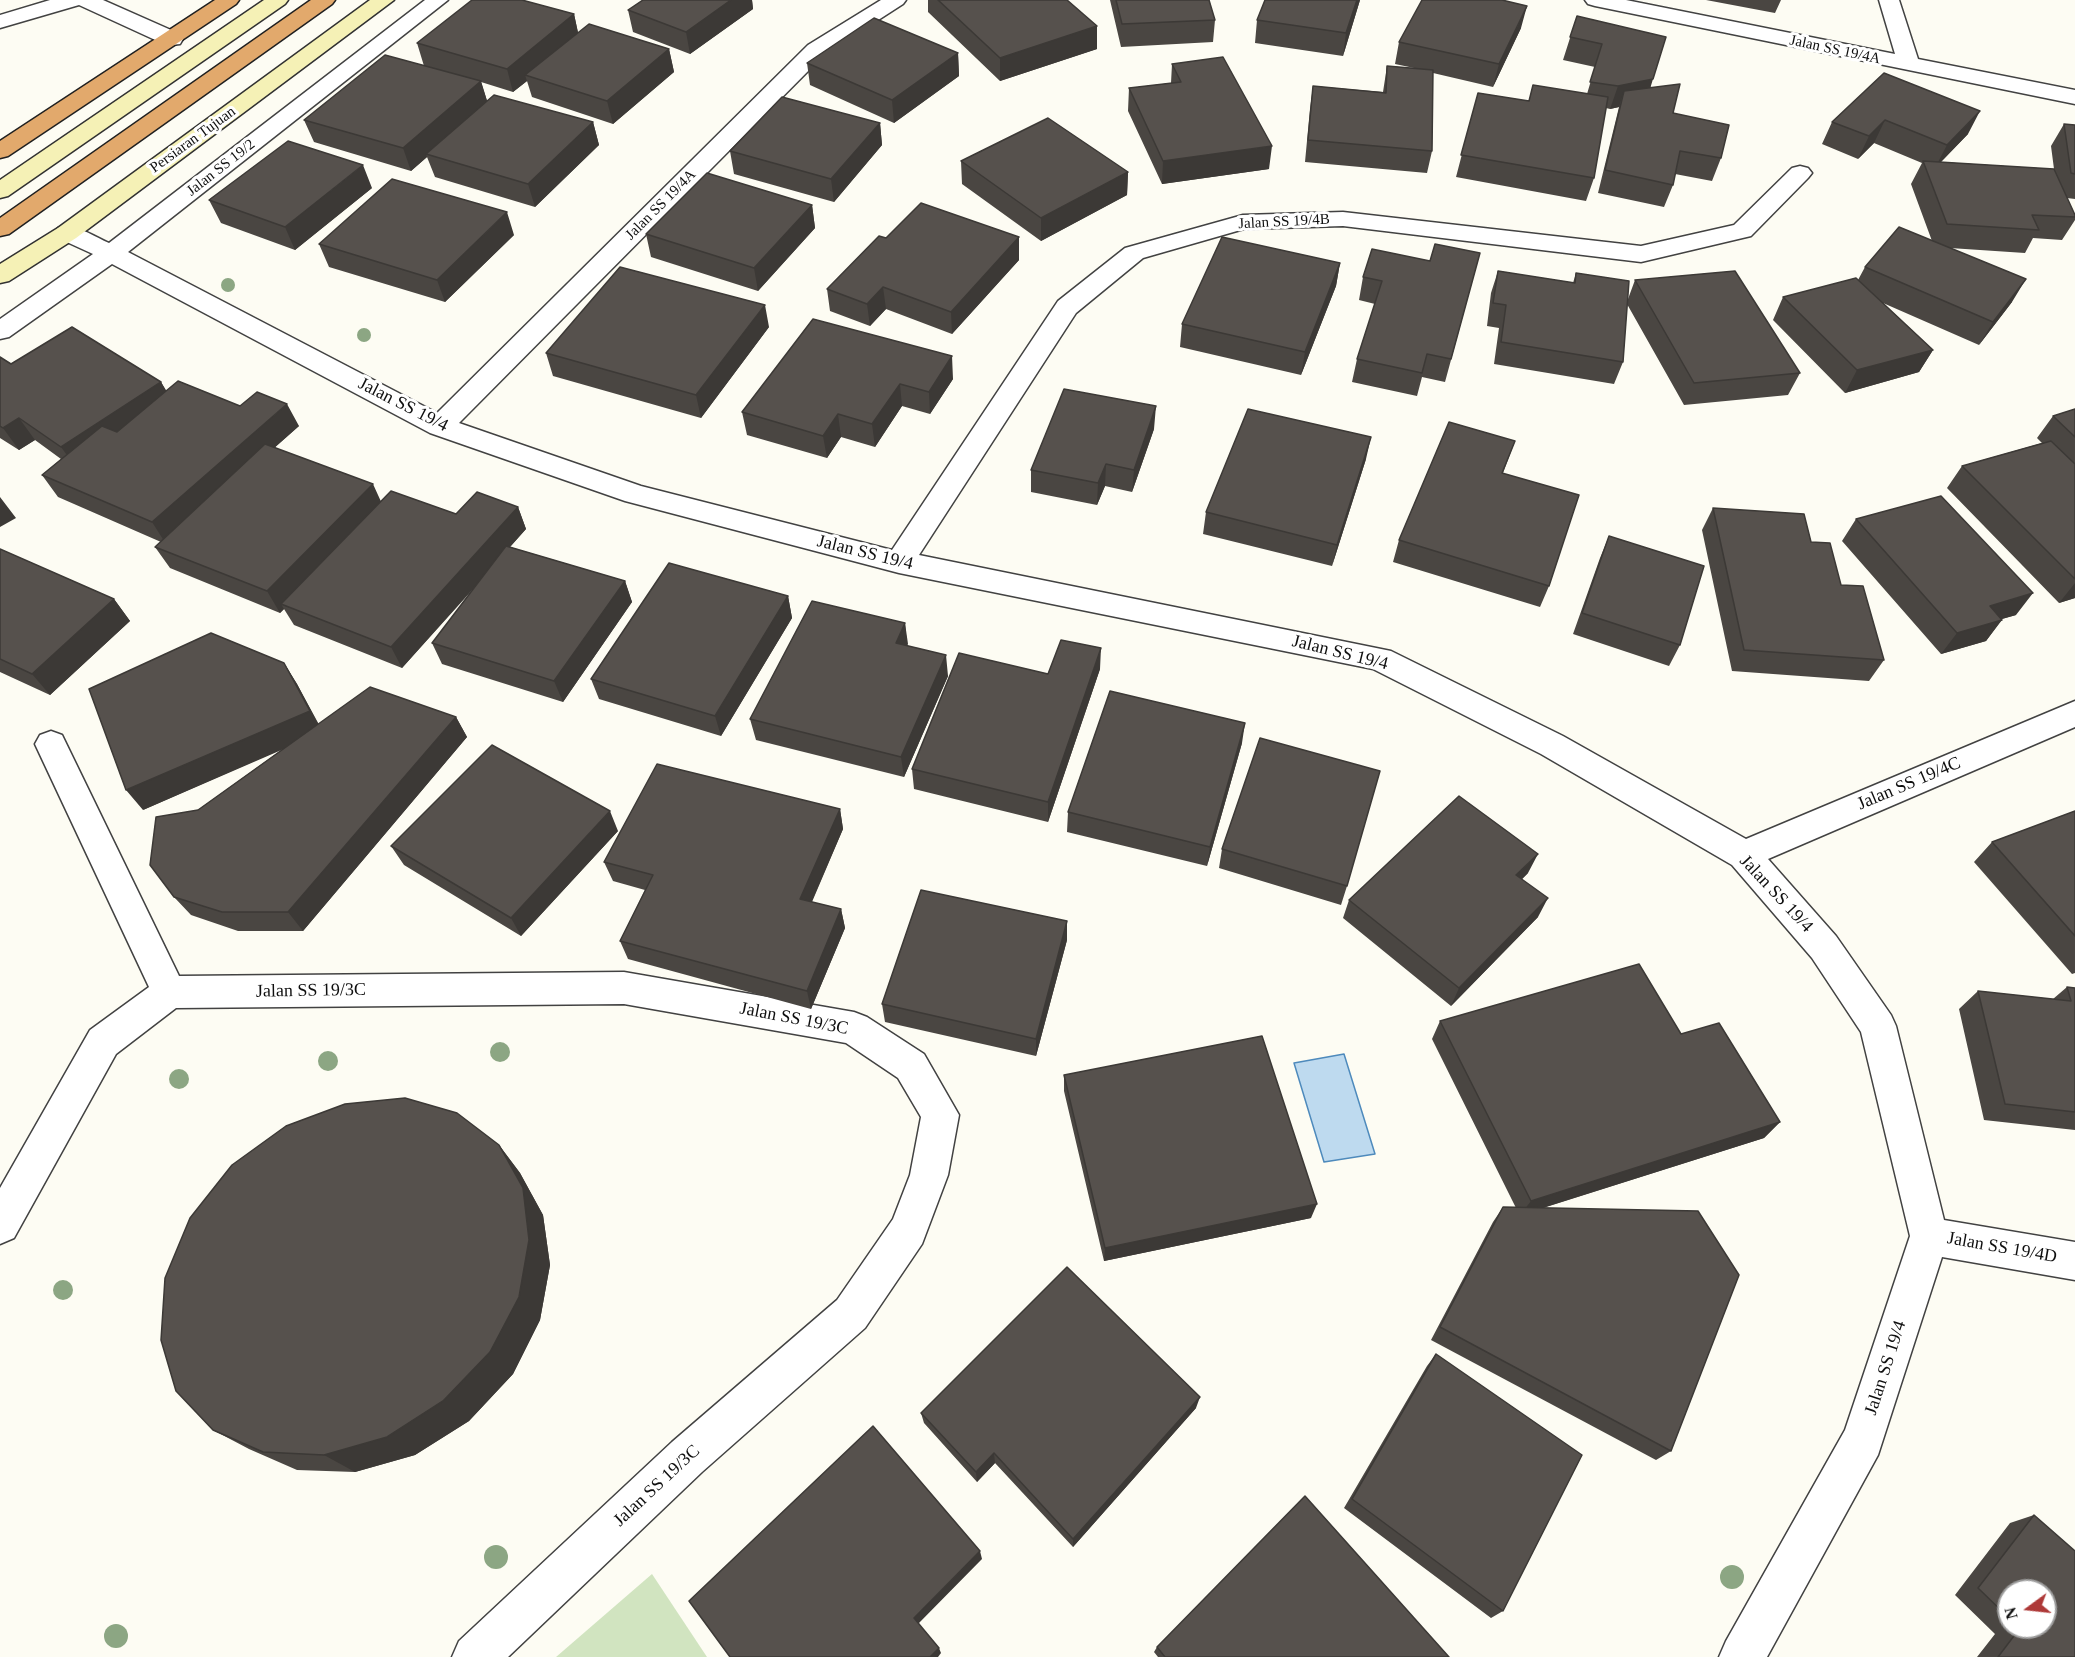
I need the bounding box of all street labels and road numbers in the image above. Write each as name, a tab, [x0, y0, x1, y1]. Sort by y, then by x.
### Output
street label: Jalan SS 19/4A	[1788, 32, 1882, 68]
street label: Persiaran Tujuan	[147, 103, 239, 177]
street label: Jalan SS 19/2	[183, 136, 259, 200]
street label: Jalan SS 19/4A	[622, 166, 700, 244]
street label: Jalan SS 19/4B	[1238, 211, 1330, 233]
street label: Jalan SS 19/4	[354, 373, 452, 437]
street label: Jalan SS 19/4	[815, 531, 915, 575]
street label: Jalan SS 19/4	[1290, 631, 1390, 675]
street label: Jalan SS 19/4C	[1854, 753, 1964, 815]
street label: Jalan SS 19/4	[1735, 851, 1817, 937]
street label: Jalan SS 19/3C	[256, 979, 366, 1003]
street label: Jalan SS 19/3C	[738, 998, 850, 1040]
street label: Jalan SS 19/4D	[1945, 1228, 2059, 1268]
street label: Jalan SS 19/4	[1861, 1318, 1911, 1418]
street label: Jalan SS 19/3C	[609, 1441, 705, 1531]

